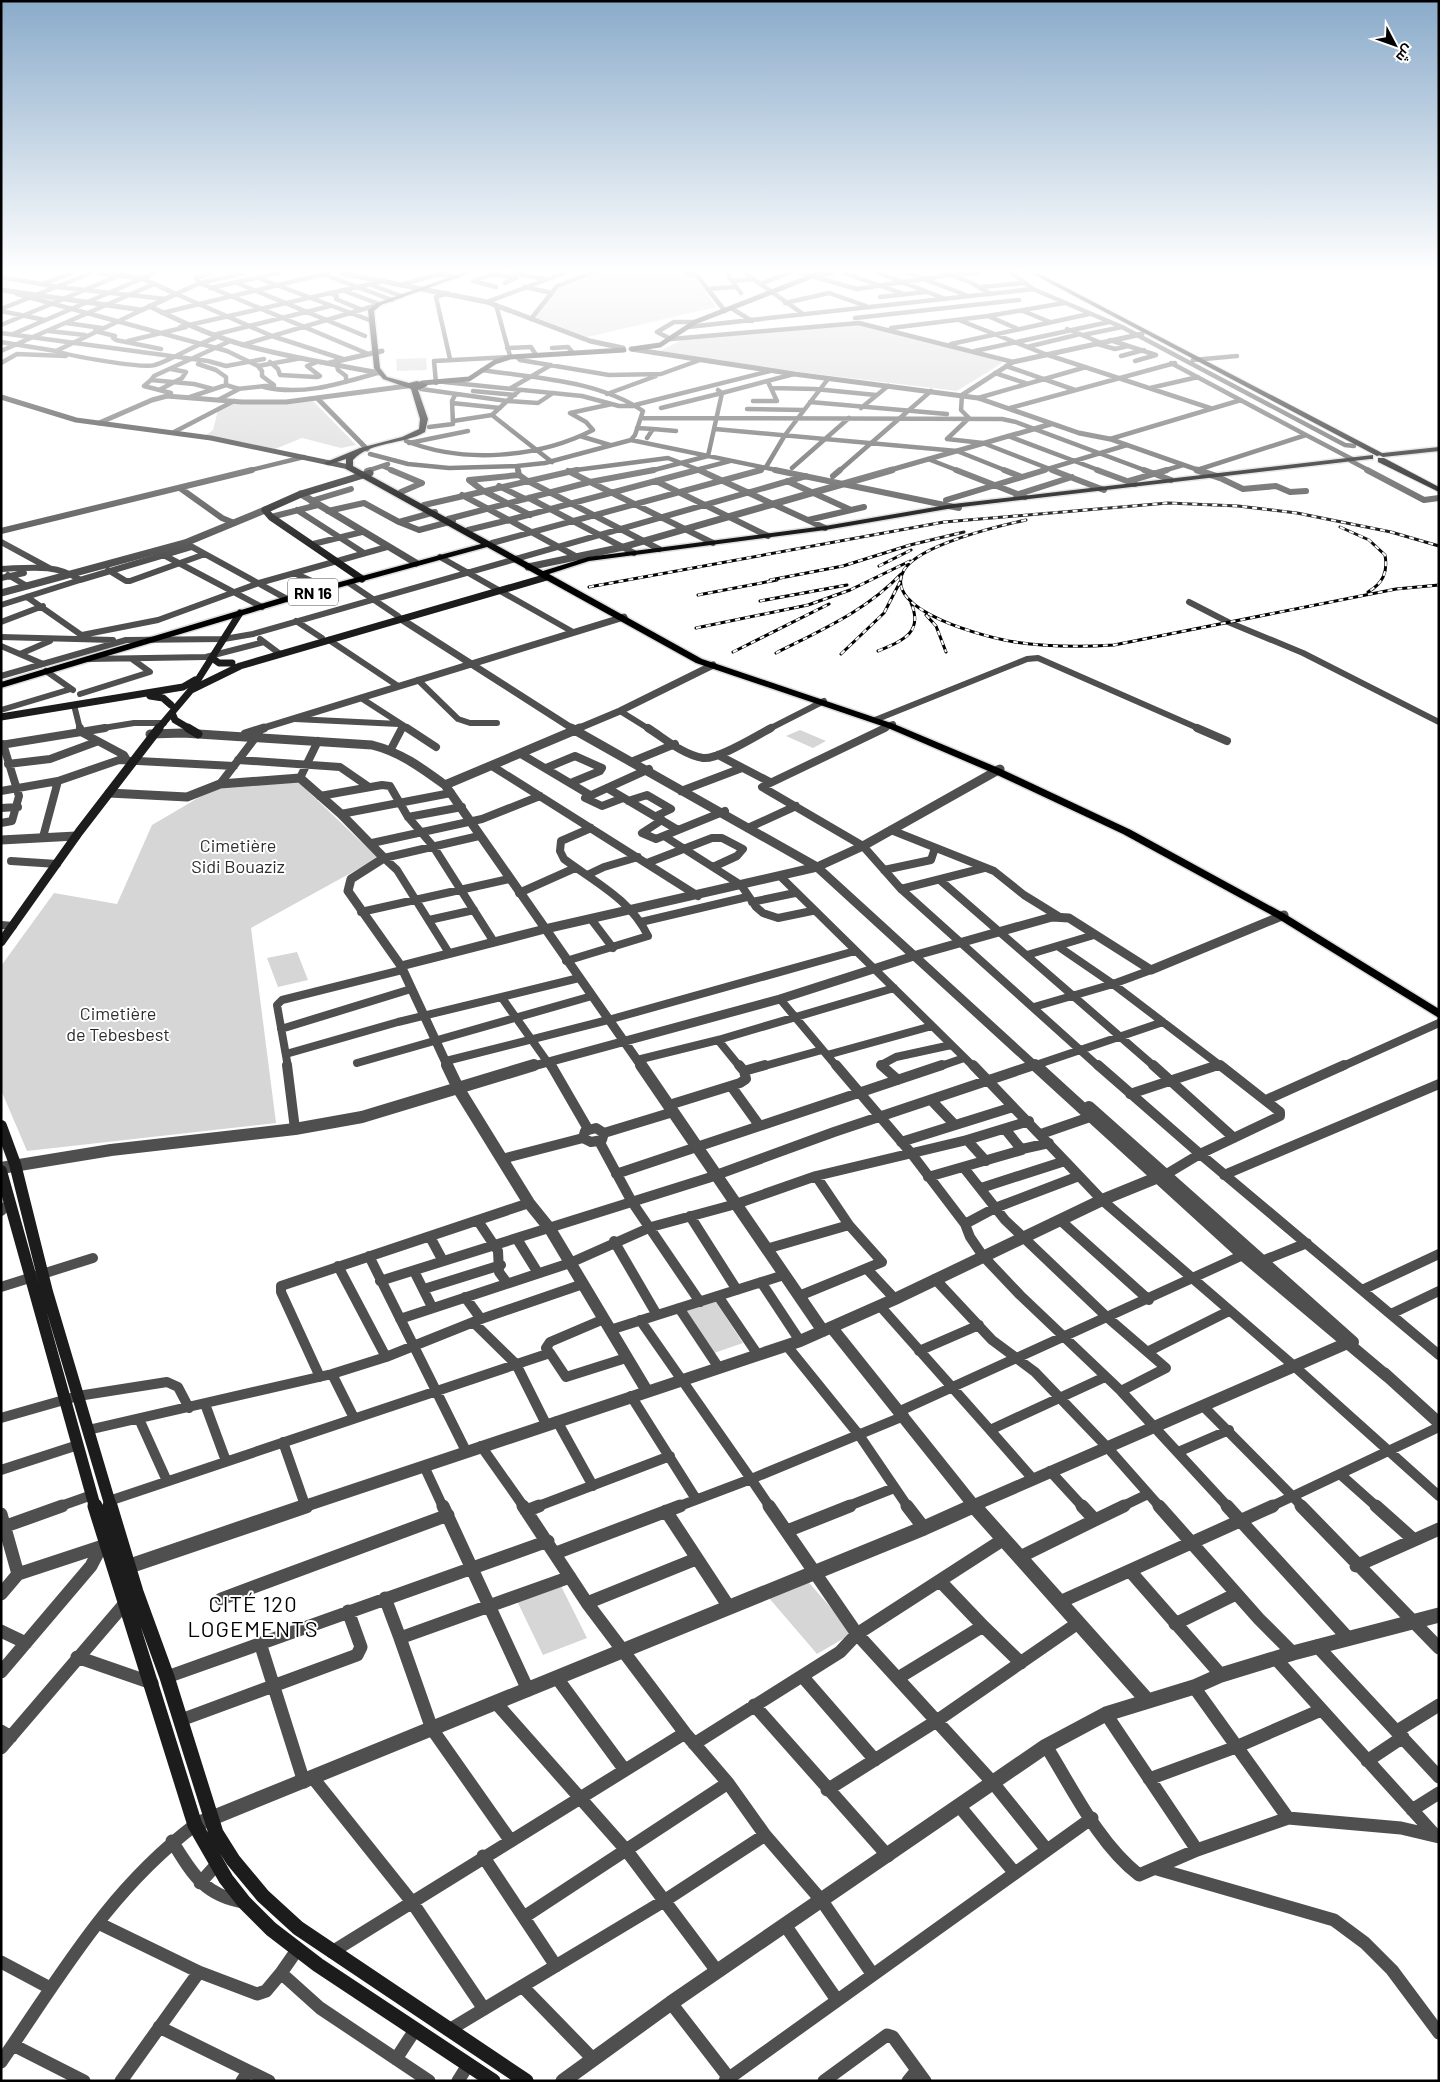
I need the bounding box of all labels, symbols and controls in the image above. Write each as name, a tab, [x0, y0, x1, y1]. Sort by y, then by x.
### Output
north arrow	[1370, 20, 1420, 70]
text: ش	[1392, 41, 1417, 66]
road number: RN 16	[288, 578, 338, 606]
park label: Cimetière Sidi Bouaziz	[191, 834, 285, 877]
park label: Cimetière de Tebesbest	[66, 1002, 170, 1045]
district label: CITÉ 120 LOGEMENTS	[187, 1590, 319, 1641]

